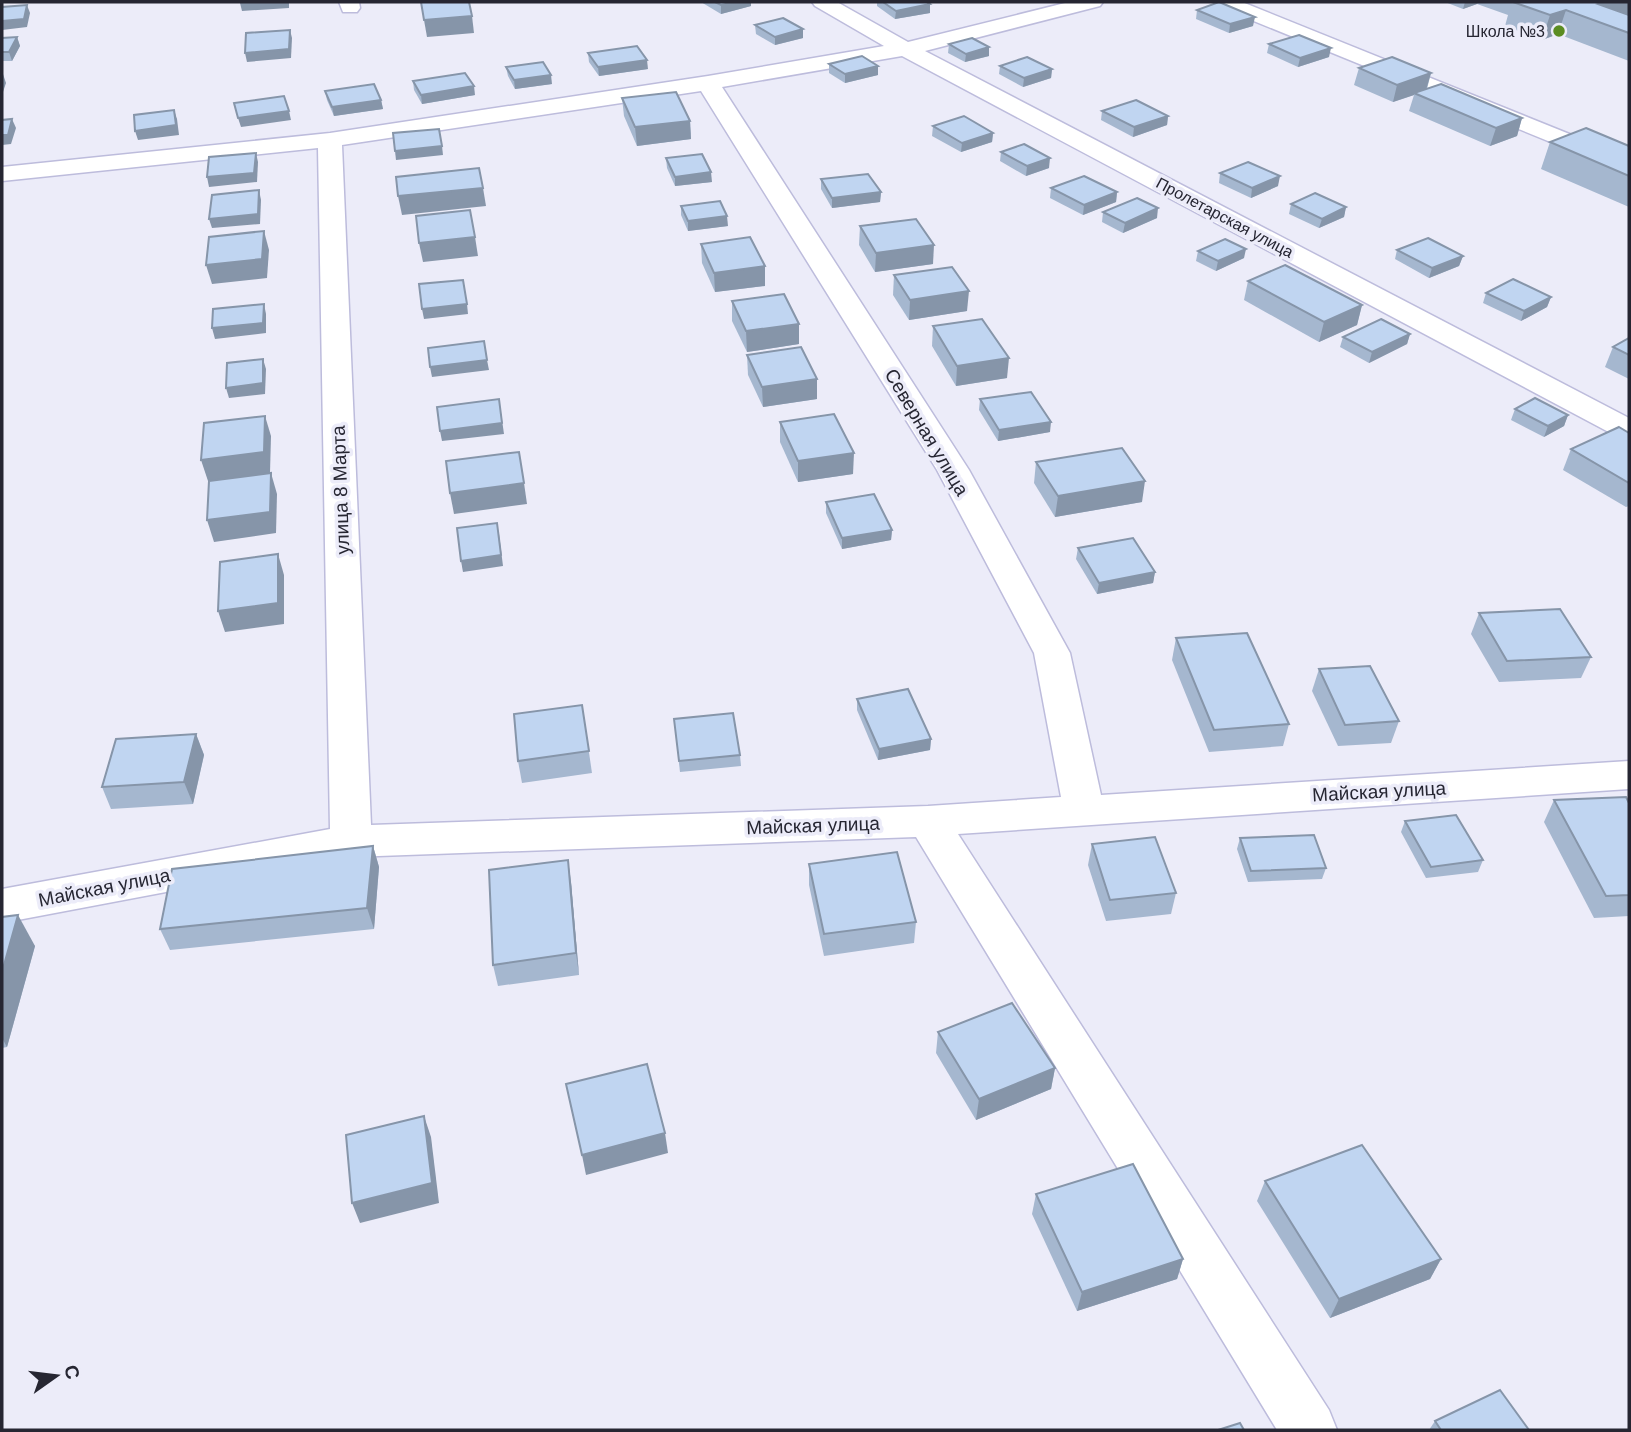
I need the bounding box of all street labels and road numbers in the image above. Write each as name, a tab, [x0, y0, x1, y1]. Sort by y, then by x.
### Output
street label: Пролетарская улица	[1153, 174, 1296, 261]
street label: Северная улица	[880, 365, 973, 500]
street label: улица 8 Марта	[328, 425, 353, 555]
street label: Майская улица	[1312, 777, 1447, 805]
street label: Майская улица	[746, 813, 881, 838]
street label: Майская улица	[36, 864, 172, 911]

